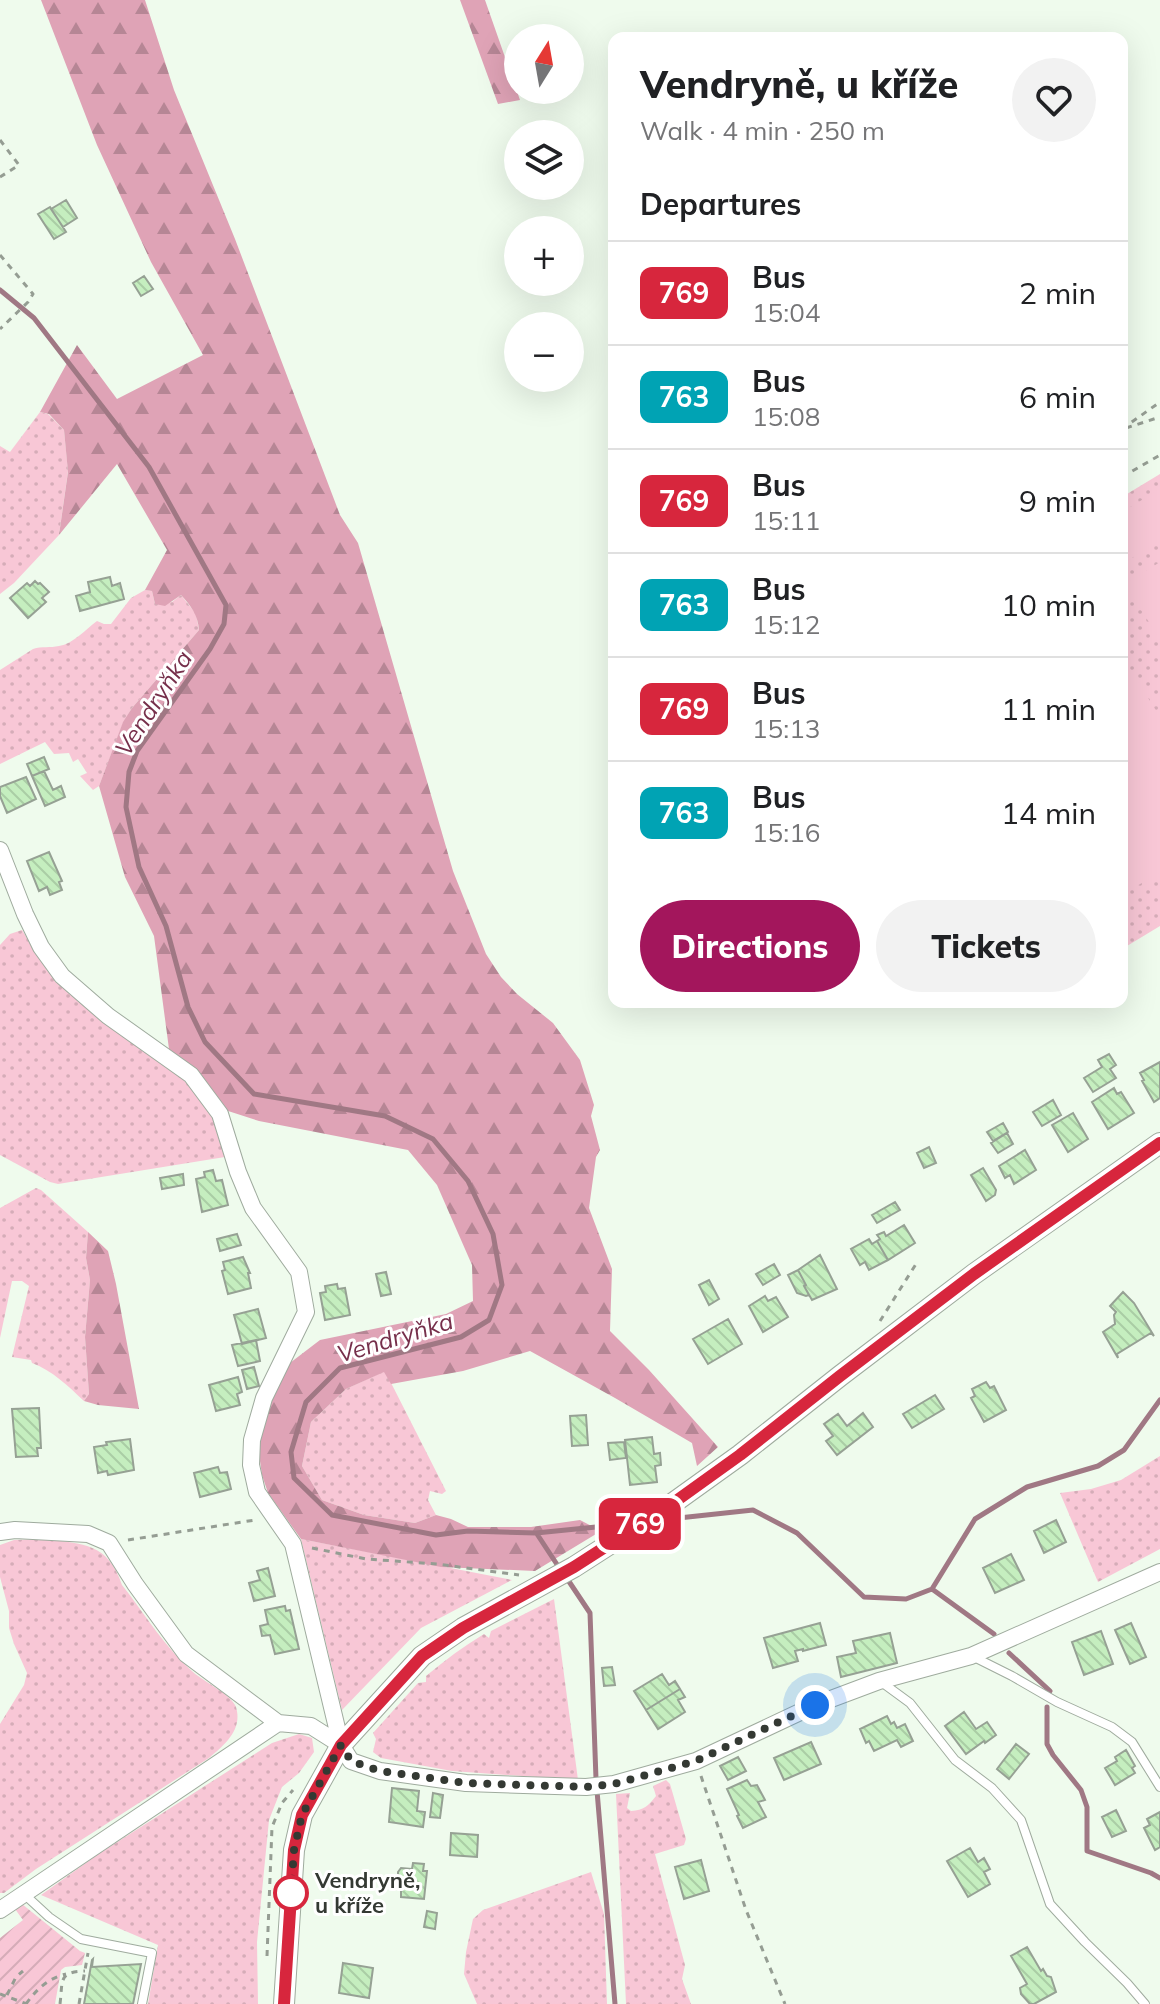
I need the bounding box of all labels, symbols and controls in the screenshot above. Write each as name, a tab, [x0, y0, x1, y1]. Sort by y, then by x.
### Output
north arrow	[504, 24, 584, 104]
map controls	[504, 24, 584, 392]
button: heart	[1012, 58, 1096, 142]
text: Vendryně, u kříže	[640, 60, 958, 108]
text: Walk · 4 min · 250 m	[640, 114, 885, 147]
button: layers	[504, 120, 584, 200]
text: Departures	[640, 185, 801, 223]
button: +	[504, 216, 584, 296]
text: Bus	[752, 258, 806, 296]
text: 2 min	[1019, 274, 1096, 312]
text: 769	[659, 275, 709, 310]
text: 15:04	[752, 296, 820, 329]
button: −	[504, 312, 584, 392]
text: Bus	[752, 362, 806, 400]
text: 6 min	[1019, 378, 1096, 416]
text: 763	[659, 379, 709, 414]
text: 15:08	[752, 400, 820, 433]
text: Bus	[752, 466, 806, 504]
text: 9 min	[1019, 482, 1096, 520]
text: 769	[659, 483, 709, 518]
text: 15:11	[752, 504, 820, 537]
text: Bus	[752, 570, 806, 608]
text: 10 min	[1001, 586, 1096, 624]
text: 763	[659, 587, 709, 622]
text: 15:12	[752, 608, 820, 641]
water label: Vendryňka	[108, 645, 198, 761]
text: Bus	[752, 674, 806, 712]
text: 11 min	[1001, 690, 1096, 728]
text: 769	[659, 691, 709, 726]
text: 15:13	[752, 712, 820, 745]
text: Bus	[752, 778, 806, 816]
text: 14 min	[1001, 794, 1096, 832]
text: 763	[659, 795, 709, 830]
text: 15:16	[752, 816, 820, 849]
button: Directions	[640, 900, 860, 992]
button: Tickets	[876, 900, 1096, 992]
water label: Vendryňka	[333, 1305, 457, 1369]
line badge: 769	[594, 1498, 686, 1550]
text: 769	[615, 1506, 665, 1541]
your location	[795, 1685, 835, 1725]
place label: Vendryně, u kříže	[314, 1866, 420, 1919]
marker: Vendryně, u kříže	[274, 1876, 308, 1910]

